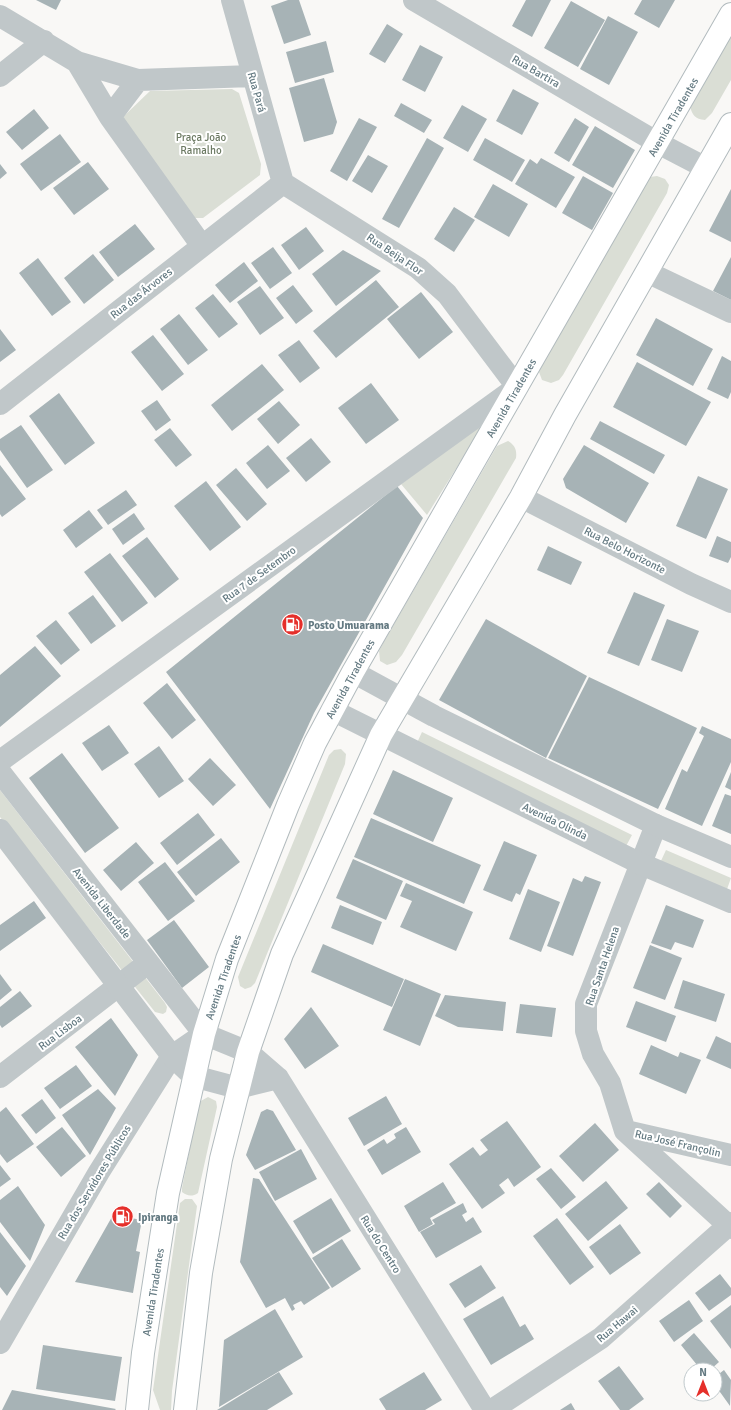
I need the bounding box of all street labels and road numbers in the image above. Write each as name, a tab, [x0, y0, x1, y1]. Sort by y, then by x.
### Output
street label: Rua Bartira	[509, 52, 562, 91]
street label: Rua Pará	[245, 70, 269, 114]
street label: Avenida Tiradentes	[646, 75, 701, 159]
street label: Rua Beija Flor	[364, 231, 425, 278]
street label: Rua das Árvores	[107, 264, 175, 322]
street label: Avenida Tiradentes	[484, 356, 539, 440]
street label: Rua Belo Horizonte	[582, 524, 668, 577]
street label: Rua 7 de Setembro	[220, 543, 299, 605]
street label: Avenida Tiradentes	[323, 637, 378, 721]
street label: Avenida Olinda	[520, 800, 590, 843]
street label: Avenida Liberdade	[70, 865, 133, 941]
street label: Rua Santa Helena	[583, 924, 622, 1008]
street label: Avenida Tiradentes	[203, 933, 244, 1021]
street label: Rua Lisboa	[36, 1012, 85, 1053]
street label: Rua dos Servidores Públicos	[55, 1123, 134, 1242]
street label: Rua José Françolin	[634, 1127, 722, 1160]
street label: Rua do Centro	[358, 1213, 404, 1276]
street label: Avenida Tiradentes	[140, 1247, 167, 1337]
street label: Rua Hawai	[594, 1303, 641, 1345]

